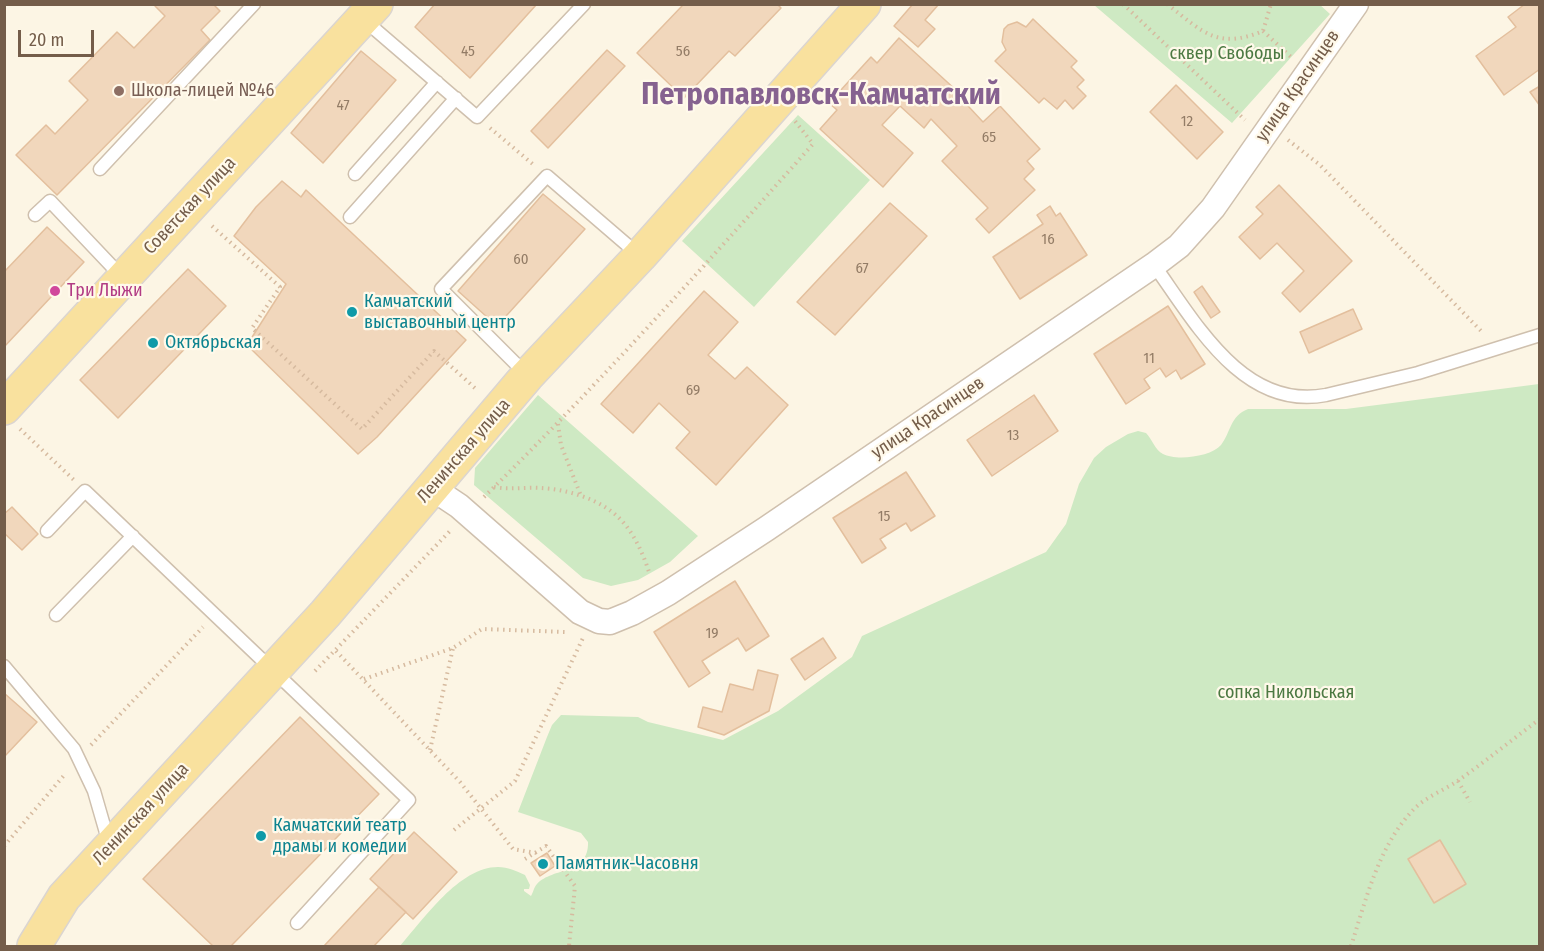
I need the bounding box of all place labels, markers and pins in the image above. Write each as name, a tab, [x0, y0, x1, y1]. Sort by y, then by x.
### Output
place label: Школа-лицей №46	[131, 80, 274, 102]
marker: Школа-лицей №46	[112, 84, 126, 98]
place label: Три Лыжи	[67, 280, 143, 302]
marker: Три Лыжи	[48, 284, 62, 298]
place label: Камчатский выставочный центр	[364, 291, 516, 334]
marker: Камчатский выставочный центр	[345, 305, 359, 319]
place label: Октябрьская	[165, 332, 261, 354]
marker: Октябрьская	[146, 336, 160, 350]
place label: Камчатский театр драмы и комедии	[273, 815, 407, 858]
marker: Камчатский театр драмы и комедии	[254, 829, 268, 843]
place label: Памятник-Часовня	[555, 853, 699, 875]
marker: Памятник-Часовня	[536, 857, 550, 871]

